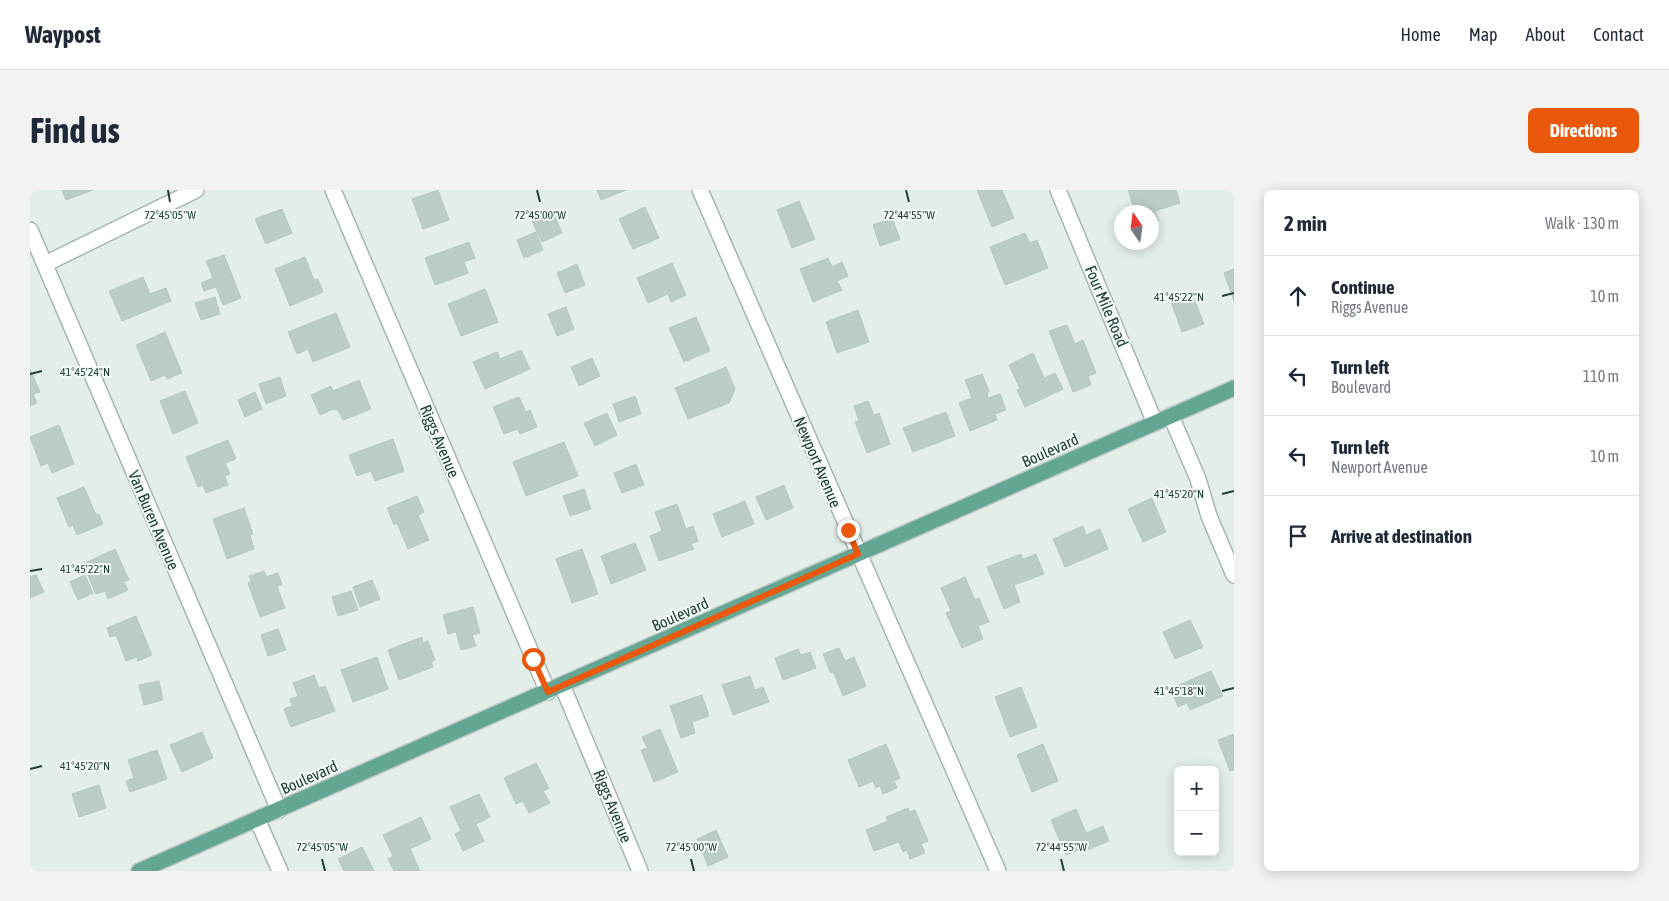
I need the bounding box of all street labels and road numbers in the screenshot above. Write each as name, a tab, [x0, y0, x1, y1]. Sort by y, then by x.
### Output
street label: Four Mile Road	[1082, 263, 1132, 349]
street label: Riggs Avenue	[416, 402, 463, 480]
street label: Newport Avenue	[790, 414, 845, 510]
street label: Boulevard	[1019, 430, 1081, 470]
street label: Van Buren Avenue	[125, 468, 183, 572]
street label: Boulevard	[649, 594, 711, 634]
street label: Boulevard	[278, 757, 340, 797]
street label: Riggs Avenue	[589, 767, 636, 846]

